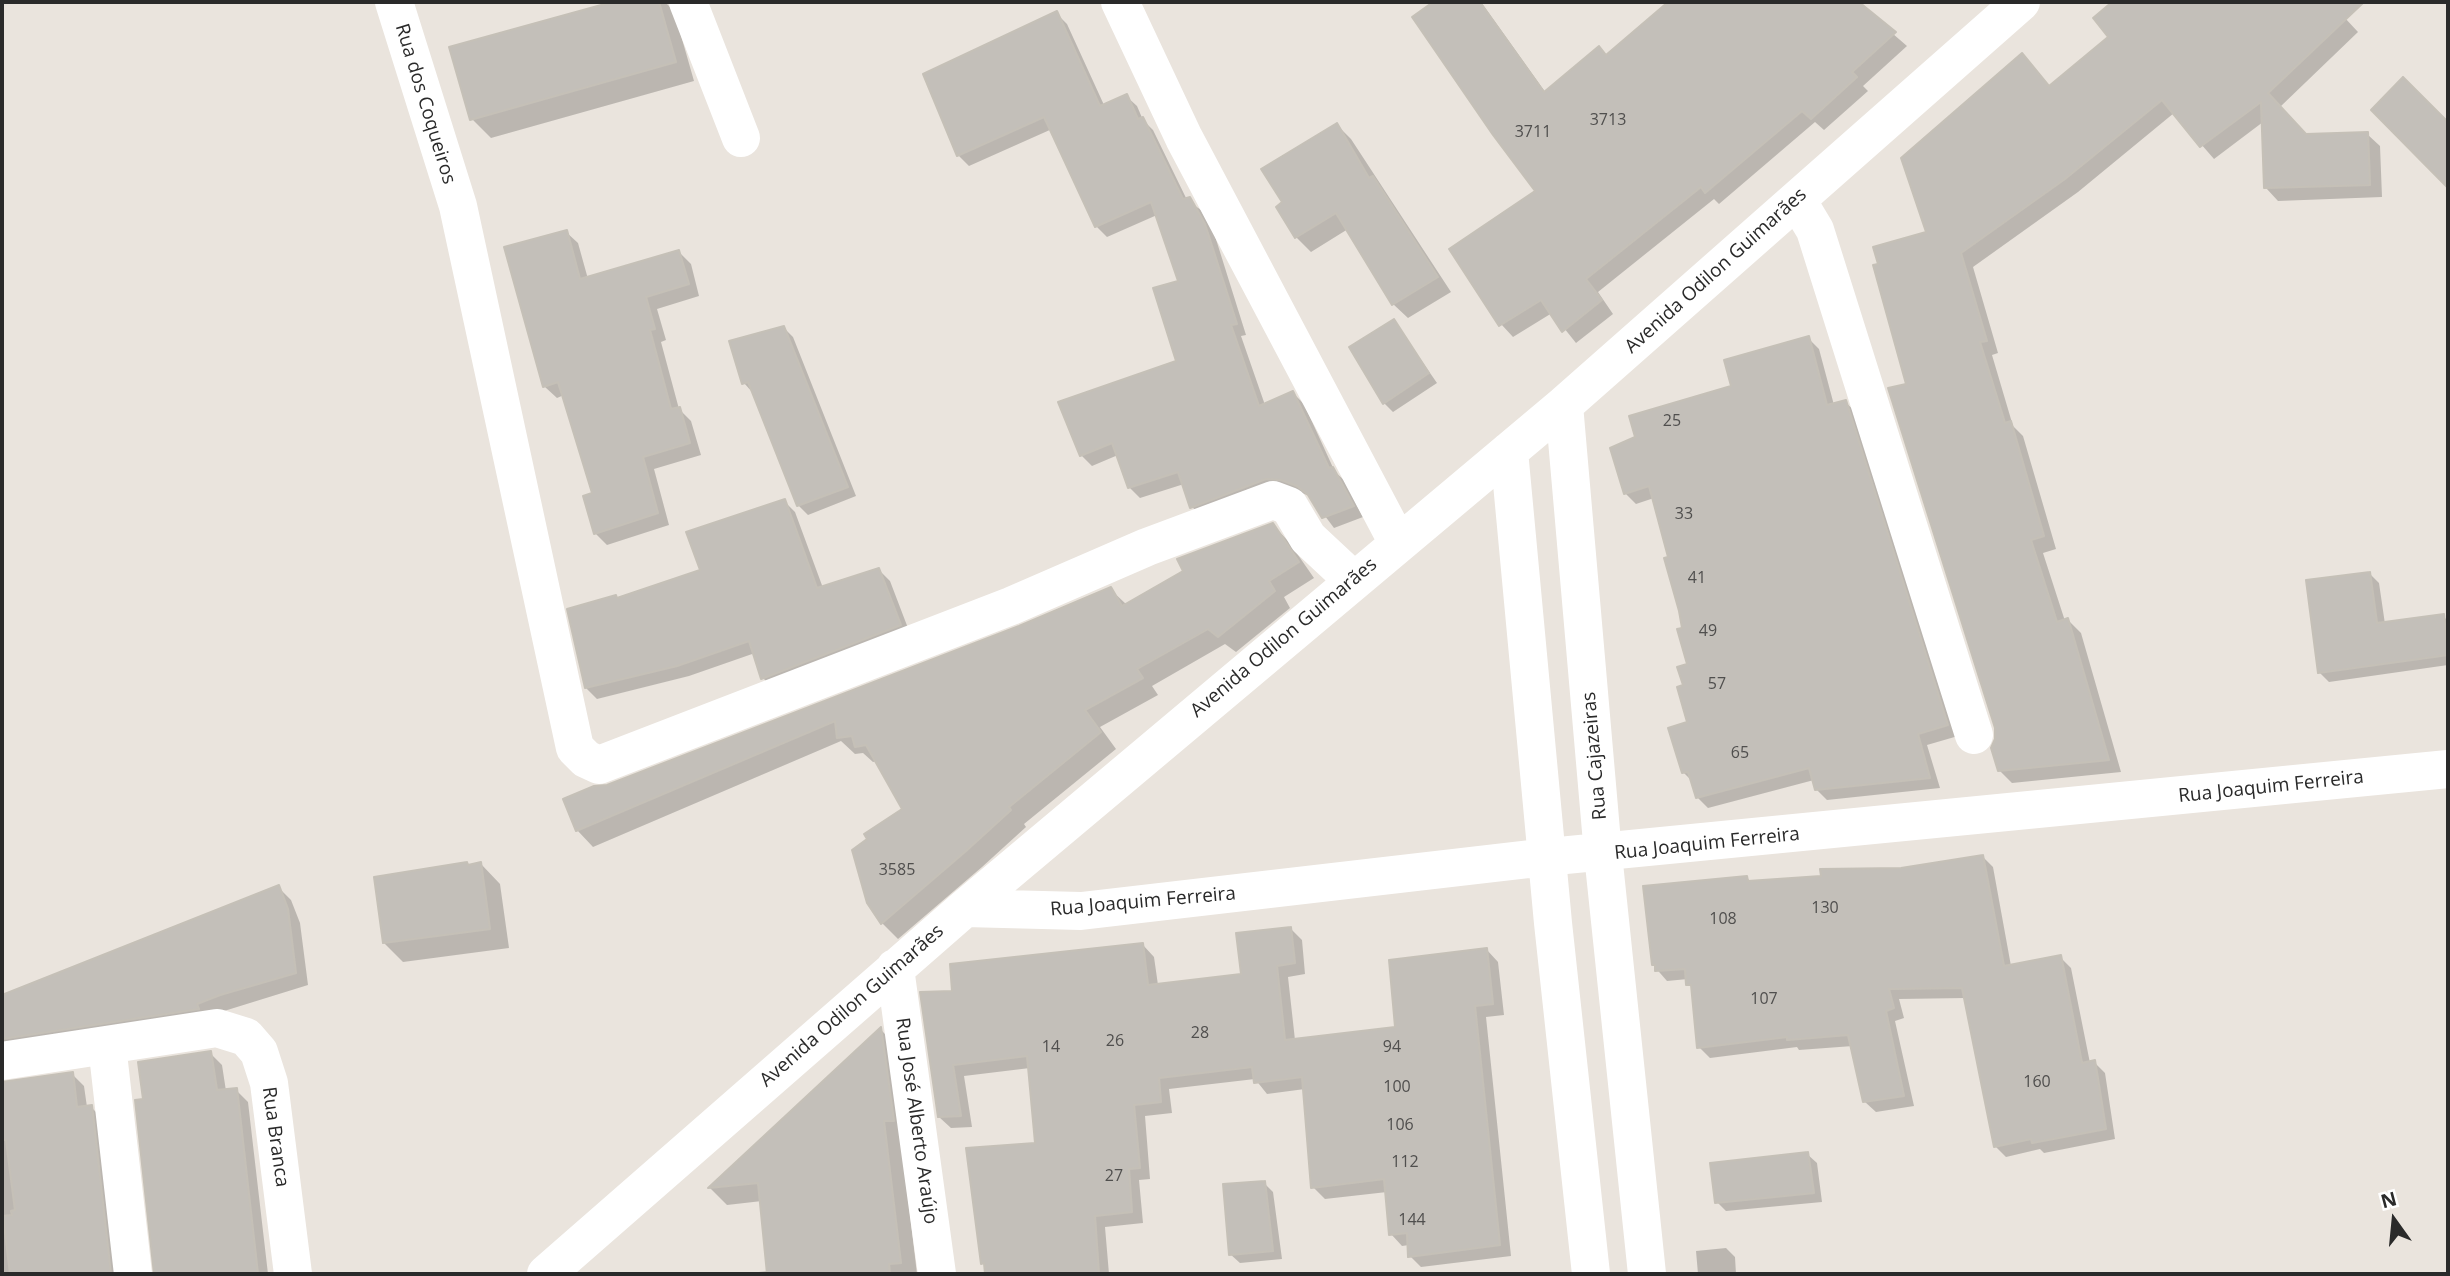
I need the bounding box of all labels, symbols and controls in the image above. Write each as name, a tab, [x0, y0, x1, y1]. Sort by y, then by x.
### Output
street label: Rua dos Coqueiros	[390, 21, 460, 187]
house number: 3713	[1590, 110, 1626, 130]
house number: 3711	[1515, 122, 1551, 142]
street label: Avenida Odilon Guimarães	[1621, 184, 1811, 358]
house number: 25	[1663, 411, 1681, 431]
house number: 33	[1675, 504, 1693, 524]
street label: Avenida Odilon Guimarães	[1186, 553, 1382, 723]
house number: 41	[1688, 568, 1706, 588]
house number: 49	[1699, 621, 1717, 641]
house number: 57	[1708, 674, 1726, 694]
street label: Rua Cajazeiras	[1578, 691, 1612, 821]
house number: 65	[1731, 743, 1749, 763]
street label: Rua Joaquim Ferreira	[2177, 766, 2365, 808]
street label: Rua Joaquim Ferreira	[1613, 823, 1801, 865]
house number: 3585	[879, 860, 915, 880]
street label: Rua Joaquim Ferreira	[1049, 883, 1237, 921]
house number: 130	[1811, 898, 1839, 918]
house number: 108	[1709, 909, 1737, 929]
street label: Avenida Odilon Guimarães	[755, 920, 949, 1092]
house number: 107	[1750, 989, 1778, 1009]
street label: Rua José Alberto Araújo	[890, 1016, 942, 1226]
house number: 28	[1191, 1023, 1209, 1043]
house number: 26	[1106, 1031, 1124, 1051]
house number: 14	[1042, 1037, 1060, 1057]
house number: 94	[1383, 1037, 1401, 1057]
house number: 160	[2023, 1072, 2051, 1092]
house number: 100	[1383, 1077, 1411, 1097]
street label: Rua Branca	[257, 1086, 293, 1188]
house number: 106	[1386, 1115, 1414, 1135]
house number: 112	[1391, 1152, 1419, 1172]
house number: 27	[1105, 1166, 1123, 1186]
north arrow	[2359, 1185, 2429, 1255]
text: N	[2378, 1185, 2399, 1214]
house number: 144	[1398, 1210, 1426, 1230]

